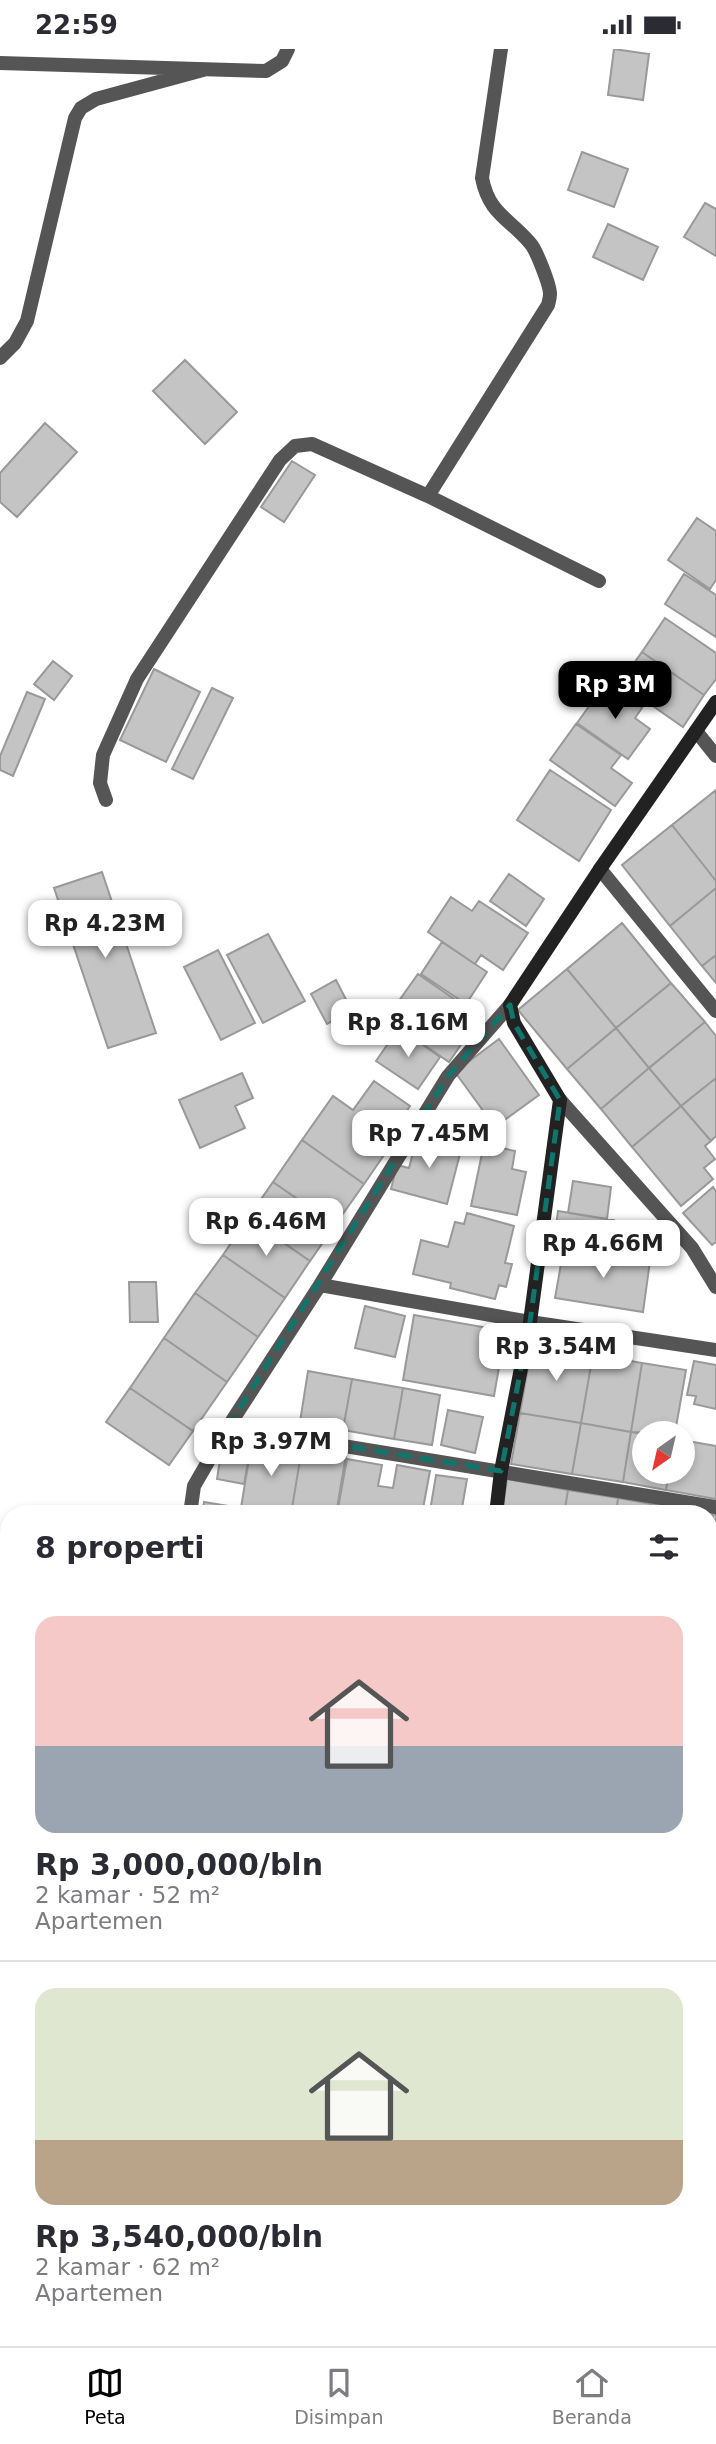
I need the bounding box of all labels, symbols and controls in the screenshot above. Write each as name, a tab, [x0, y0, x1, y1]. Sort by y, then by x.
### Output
text: 22:59	[35, 10, 118, 40]
pin: Rp 3M	[566, 661, 664, 721]
text: Rp 3M	[574, 671, 656, 697]
pin: Rp 4.23M	[33, 901, 177, 960]
text: Rp 4.23M	[44, 910, 166, 936]
pin: Rp 8.16M	[336, 999, 480, 1059]
text: Rp 8.16M	[347, 1009, 469, 1035]
pin: Rp 7.45M	[357, 1111, 501, 1170]
text: Rp 7.45M	[368, 1120, 490, 1146]
pin: Rp 6.46M	[194, 1199, 338, 1258]
text: Rp 6.46M	[205, 1208, 327, 1234]
pin: Rp 4.66M	[531, 1221, 675, 1280]
text: Rp 4.66M	[542, 1230, 664, 1256]
pin: Rp 3.54M	[484, 1323, 628, 1383]
text: Rp 3.54M	[495, 1333, 617, 1359]
pin: Rp 3.97M	[199, 1419, 343, 1478]
north arrow	[632, 1421, 695, 1484]
map controls	[632, 1421, 695, 1484]
text: Rp 3.97M	[210, 1428, 332, 1454]
icon: filters	[645, 1528, 683, 1566]
text: 8 properti	[35, 1530, 204, 1565]
icon: home	[296, 1661, 422, 1787]
text: Rp 3,000,000/bln	[35, 1847, 323, 1882]
text: 2 kamar · 52 m²	[35, 1882, 220, 1908]
text: Apartemen	[35, 1908, 163, 1934]
icon: home	[296, 2033, 422, 2159]
text: Rp 3,540,000/bln	[35, 2219, 323, 2254]
text: 2 kamar · 62 m²	[35, 2254, 220, 2280]
text: Apartemen	[35, 2280, 163, 2306]
tab: Peta	[84, 2364, 126, 2428]
tab: Disimpan	[294, 2364, 383, 2428]
tab: Beranda	[552, 2364, 632, 2428]

